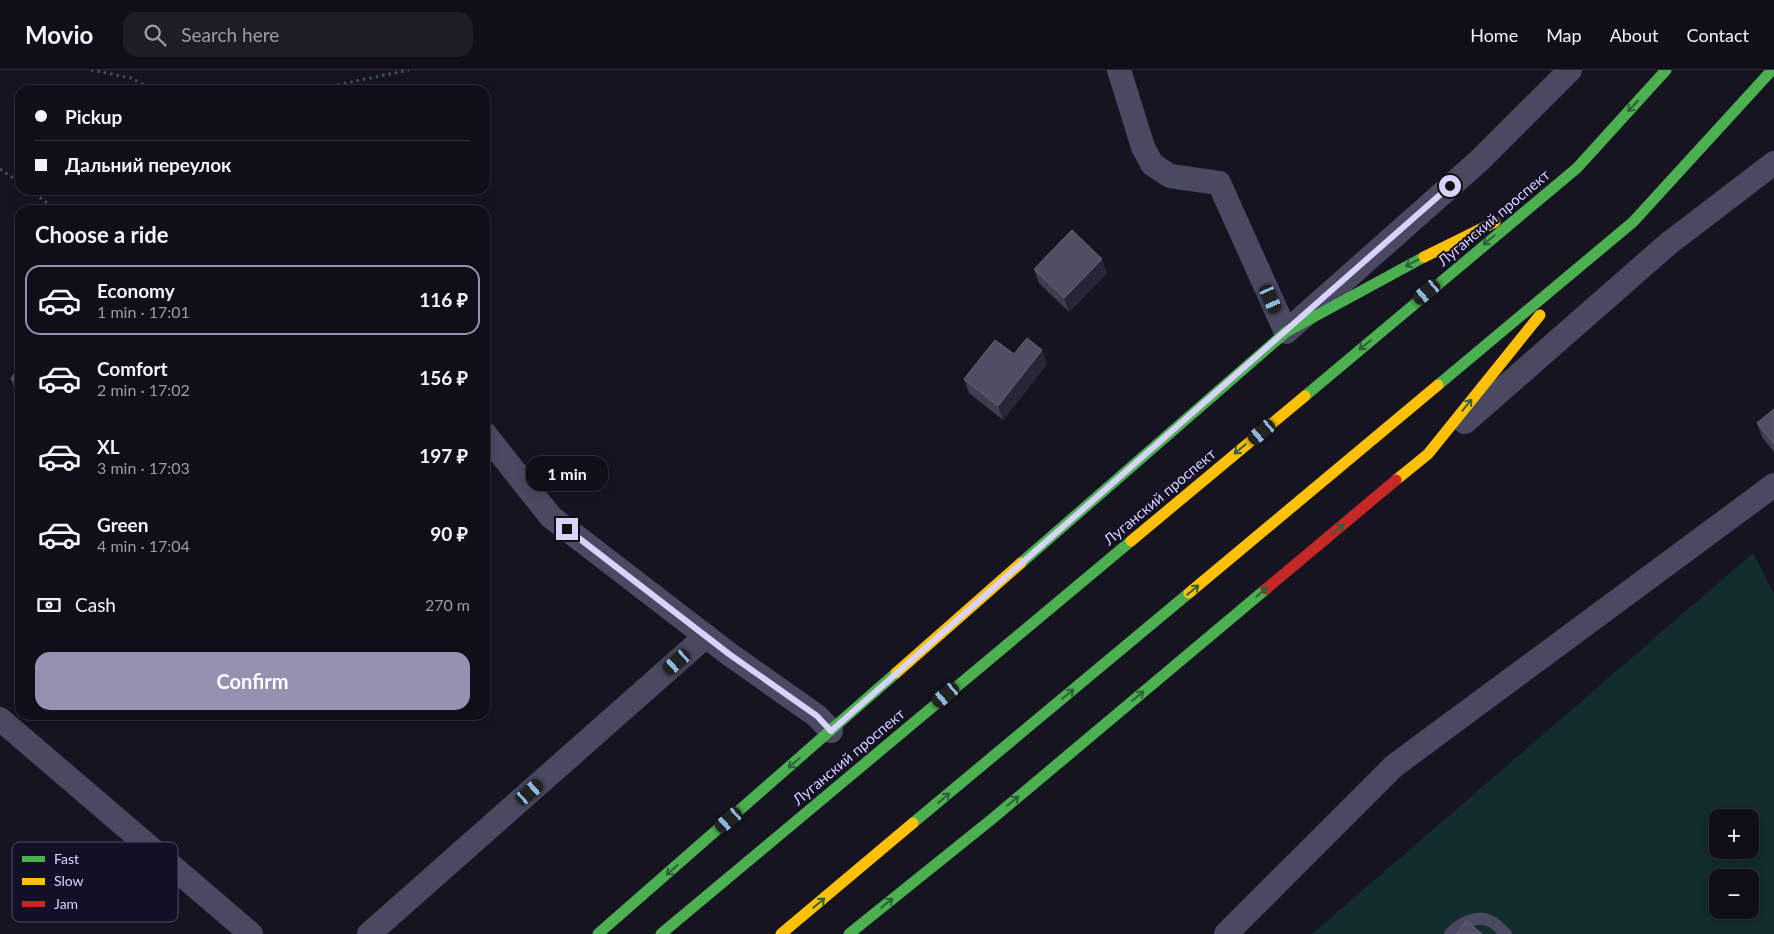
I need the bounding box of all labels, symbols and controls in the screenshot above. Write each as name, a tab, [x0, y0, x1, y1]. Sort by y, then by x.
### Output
search box	[123, 12, 473, 57]
text: Movio	[25, 20, 93, 49]
icon: search	[141, 21, 169, 49]
text: Search here	[181, 23, 279, 46]
text: Home	[1470, 24, 1518, 46]
text: Map	[1546, 24, 1582, 46]
text: About	[1610, 24, 1659, 46]
text: Contact	[1687, 24, 1749, 46]
one-way arrow	[1628, 99, 1639, 112]
text: Pickup	[65, 105, 122, 128]
text: Дальний переулок	[65, 153, 231, 176]
street label: Луганский проспект	[1433, 165, 1553, 270]
route start	[1439, 175, 1461, 197]
text: Choose a ride	[35, 221, 169, 248]
one-way arrow	[1483, 235, 1496, 246]
one-way arrow	[1405, 259, 1420, 269]
car	[1410, 277, 1443, 307]
icon: car	[37, 278, 82, 323]
text: Economy	[97, 279, 175, 302]
car	[1258, 282, 1283, 316]
text: 116 ₽	[419, 288, 468, 311]
text: 1 min · 17:01	[97, 302, 190, 321]
one-way arrow	[1359, 339, 1372, 350]
icon: car	[37, 356, 82, 401]
text: Comfort	[97, 357, 168, 380]
text: 156 ₽	[419, 366, 468, 389]
text: 2 min · 17:02	[97, 380, 190, 399]
one-way arrow	[1462, 399, 1473, 412]
car	[1245, 417, 1278, 447]
icon: car	[37, 434, 82, 479]
text: XL	[97, 435, 120, 458]
text: 197 ₽	[419, 444, 468, 467]
street label: Луганский проспект	[1099, 444, 1219, 549]
one-way arrow	[1234, 444, 1247, 455]
callout: 1 min	[526, 456, 608, 492]
text: 3 min · 17:03	[97, 458, 190, 477]
text: 1 min	[547, 464, 587, 483]
icon: car	[37, 512, 82, 557]
text: Green	[97, 513, 148, 536]
route end	[556, 518, 578, 540]
text: 90 ₽	[430, 522, 468, 545]
one-way arrow	[1331, 523, 1344, 534]
text: 4 min · 17:04	[97, 536, 190, 555]
one-way arrow	[1186, 584, 1199, 595]
one-way arrow	[1255, 586, 1268, 597]
icon: cash	[35, 591, 63, 619]
text: Cash	[75, 593, 116, 616]
text: 270 m	[425, 595, 470, 614]
car	[660, 646, 693, 678]
button: Confirm	[35, 652, 470, 710]
car	[929, 680, 962, 710]
one-way arrow	[1061, 689, 1074, 700]
one-way arrow	[1131, 691, 1144, 702]
street label: Луганский проспект	[788, 704, 908, 809]
one-way arrow	[788, 758, 801, 769]
car	[513, 776, 546, 808]
one-way arrow	[937, 793, 950, 804]
one-way arrow	[1006, 796, 1019, 807]
car	[712, 804, 745, 836]
map controls	[1709, 809, 1759, 919]
button: +	[1709, 809, 1759, 859]
legend	[12, 842, 178, 922]
text: Fast	[54, 850, 79, 867]
one-way arrow	[665, 864, 678, 876]
button: −	[1709, 869, 1759, 919]
text: Slow	[54, 872, 84, 889]
text: Jam	[54, 895, 78, 912]
one-way arrow	[812, 897, 825, 908]
one-way arrow	[880, 898, 893, 909]

